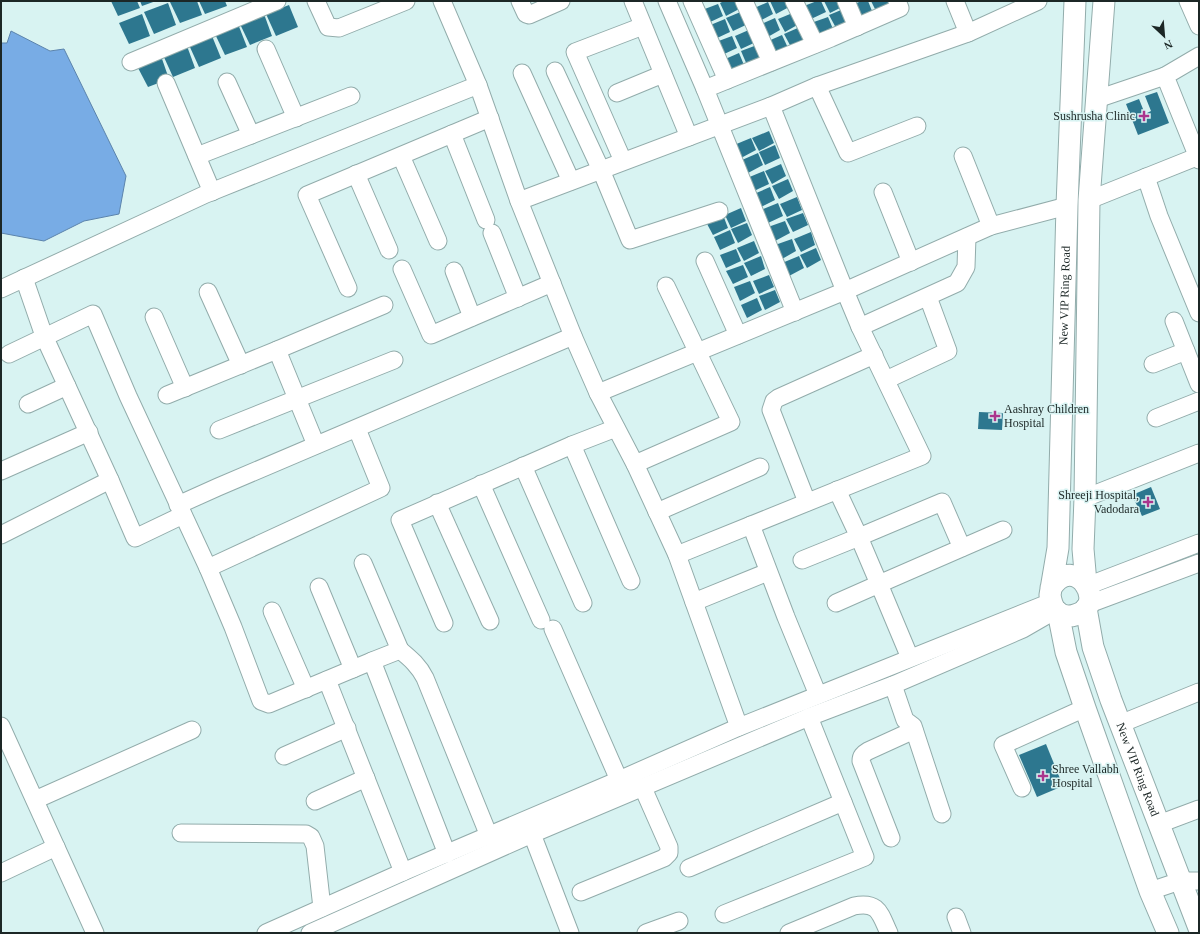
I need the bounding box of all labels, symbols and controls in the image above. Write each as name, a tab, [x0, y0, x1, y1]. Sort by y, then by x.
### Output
north arrow	[1144, 16, 1184, 56]
text: N	[1162, 38, 1175, 52]
place label: Sushrusha Clinic	[1053, 109, 1135, 123]
marker: Sushrusha Clinic	[1138, 110, 1150, 122]
street label: New VIP Ring Road	[1056, 246, 1073, 345]
place label: Aashray Children Hospital	[1004, 402, 1089, 430]
marker: Aashray Children Hospital	[989, 410, 1001, 422]
place label: Shreeji Hospital, Vadodara	[1058, 488, 1140, 516]
marker: Shreeji Hospital, Vadodara	[1142, 496, 1154, 508]
street label: New VIP Ring Road	[1113, 721, 1162, 818]
place label: Shree Vallabh Hospital	[1052, 762, 1119, 790]
marker: Shree Vallabh Hospital	[1037, 770, 1049, 782]

